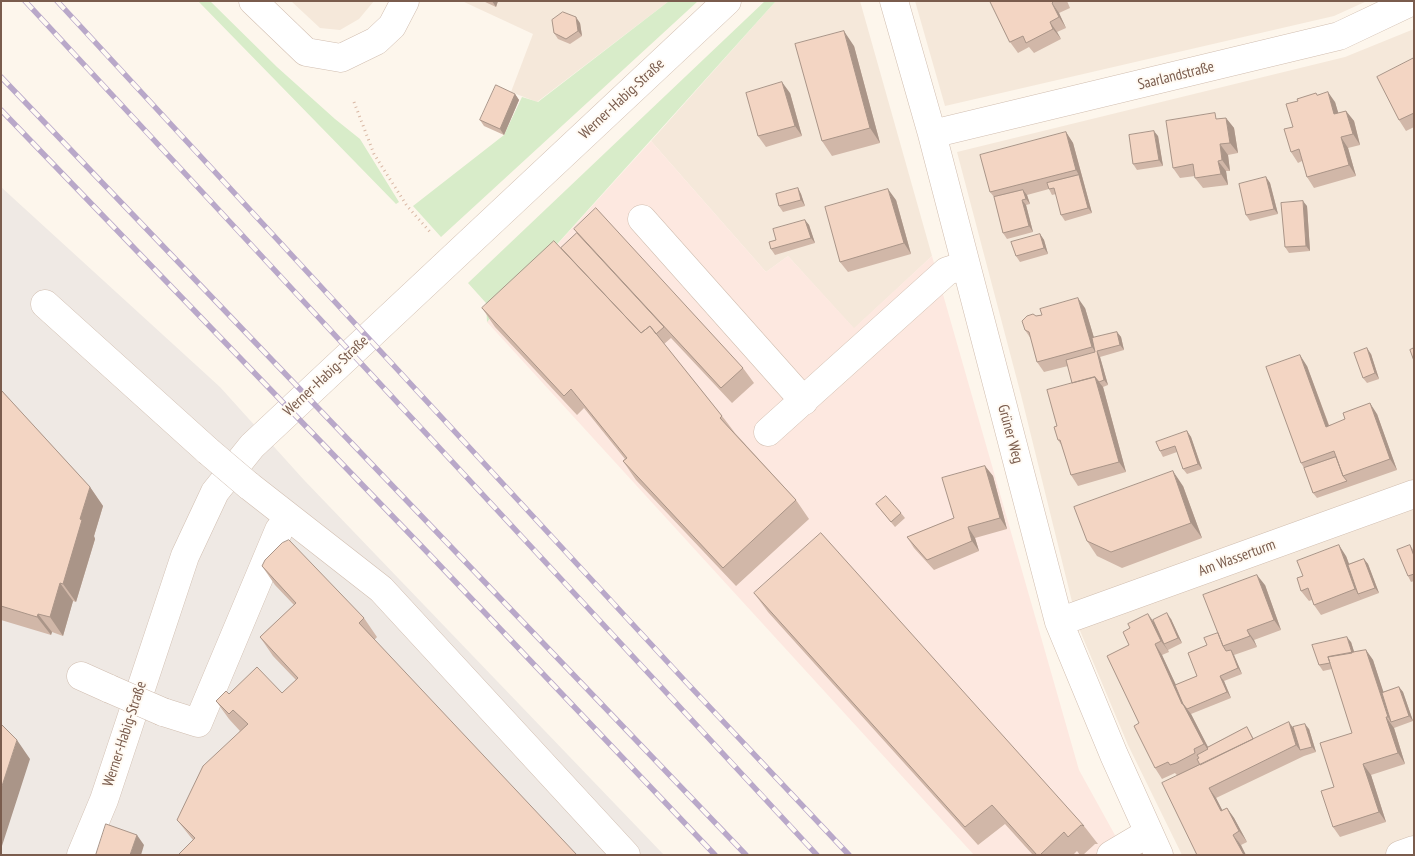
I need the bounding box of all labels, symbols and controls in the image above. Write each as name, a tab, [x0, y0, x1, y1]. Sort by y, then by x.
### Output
street label: Werner-Habig-Straße	[576, 55, 668, 143]
street label: Saarlandstraße	[1136, 58, 1216, 94]
street label: Werner-Habig-Straße	[280, 332, 372, 420]
street label: Grüner Weg	[994, 403, 1026, 465]
street label: Am Wasserturm	[1196, 536, 1278, 580]
street label: Werner-Habig-Straße	[99, 679, 151, 789]

